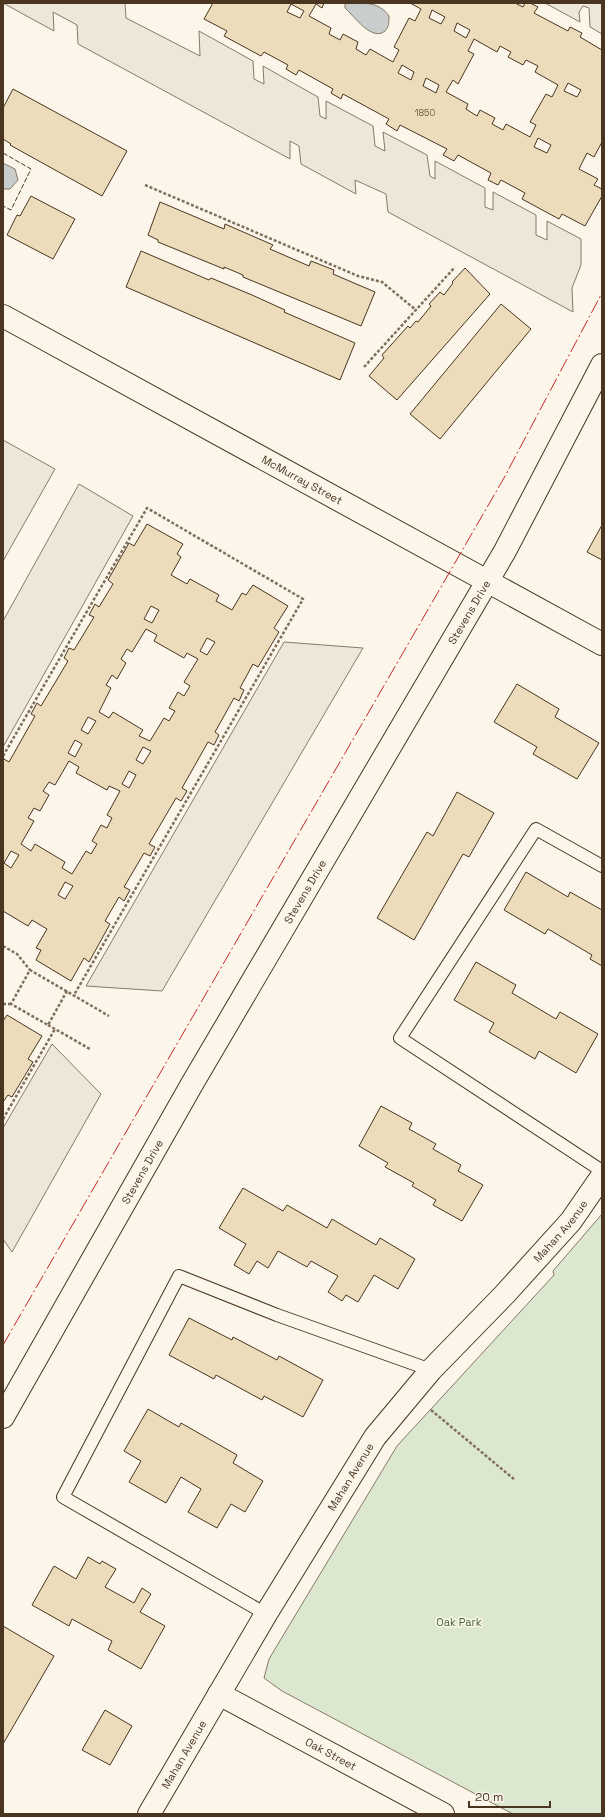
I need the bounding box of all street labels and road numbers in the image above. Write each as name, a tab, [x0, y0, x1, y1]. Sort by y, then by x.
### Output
street label: McMurray Street	[259, 452, 345, 508]
street label: Stevens Drive	[445, 578, 493, 647]
street label: Stevens Drive	[281, 857, 329, 926]
street label: Stevens Drive	[118, 1137, 166, 1206]
street label: Mahan Avenue	[530, 1197, 591, 1265]
street label: Mahan Avenue	[324, 1440, 377, 1513]
street label: Mahan Avenue	[158, 1718, 209, 1791]
street label: Oak Street	[303, 1735, 359, 1773]

